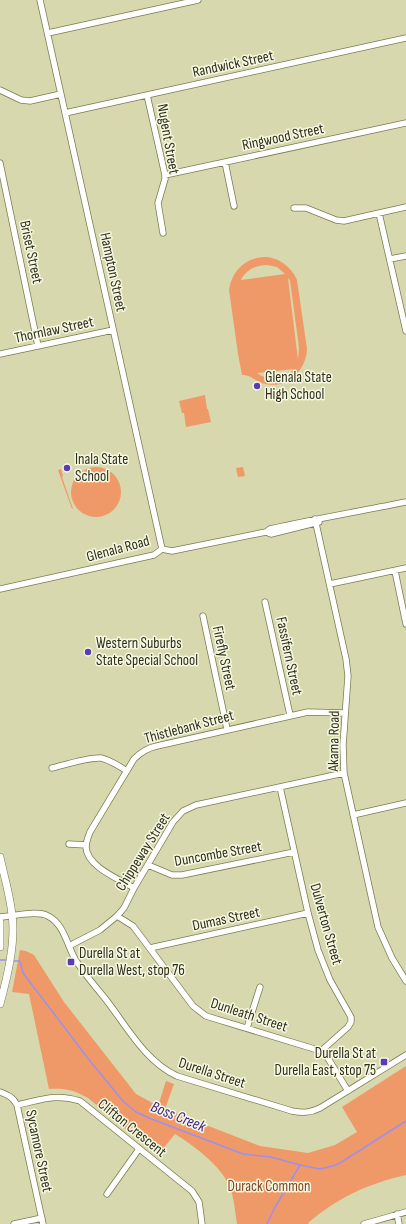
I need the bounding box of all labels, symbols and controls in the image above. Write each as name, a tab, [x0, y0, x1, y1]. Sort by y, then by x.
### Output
street label: Randwick Street	[191, 46, 276, 82]
street label: Nugent Street	[152, 102, 184, 176]
street label: Ringwood Street	[240, 119, 326, 155]
street label: Briset Street	[15, 219, 47, 286]
street label: Hampton Street	[95, 231, 131, 314]
street label: Thornlaw Street	[13, 312, 96, 348]
place label: Glenala State High School	[265, 368, 332, 404]
marker: Glenala State High School	[252, 381, 262, 391]
place label: Inala State School	[75, 450, 128, 486]
marker: Inala State School	[62, 463, 72, 473]
street label: Glenala Road	[84, 531, 152, 567]
street label: Fassifern Street	[271, 615, 307, 697]
street label: Firefly Street	[208, 624, 240, 692]
place label: Western Suburbs State Special School	[96, 634, 198, 670]
marker: Western Suburbs State Special School	[83, 647, 93, 657]
street label: Thistlebank Street	[142, 706, 236, 748]
street label: Akama Road	[324, 710, 344, 773]
street label: Chippeway Street	[111, 809, 175, 895]
street label: Duncombe Street	[173, 837, 263, 871]
street label: Dulverton Street	[305, 881, 347, 967]
street label: Dumas Street	[191, 903, 262, 935]
place label: Durella St at Durella West, stop 76	[79, 944, 185, 980]
marker: Durella St at Durella West, stop 76	[66, 957, 76, 967]
street label: Dunleath Street	[208, 994, 290, 1036]
place label: Durella St at Durella East, stop 75	[275, 1044, 376, 1080]
street label: Durella Street	[176, 1053, 248, 1093]
marker: Durella St at Durella East, stop 75	[379, 1057, 389, 1067]
street label: Clifton Crescent	[94, 1095, 170, 1162]
water label: Boss Creek	[148, 1097, 209, 1137]
street label: Sycamore Street	[21, 1108, 57, 1194]
park label: Durack Common	[228, 1177, 310, 1196]

